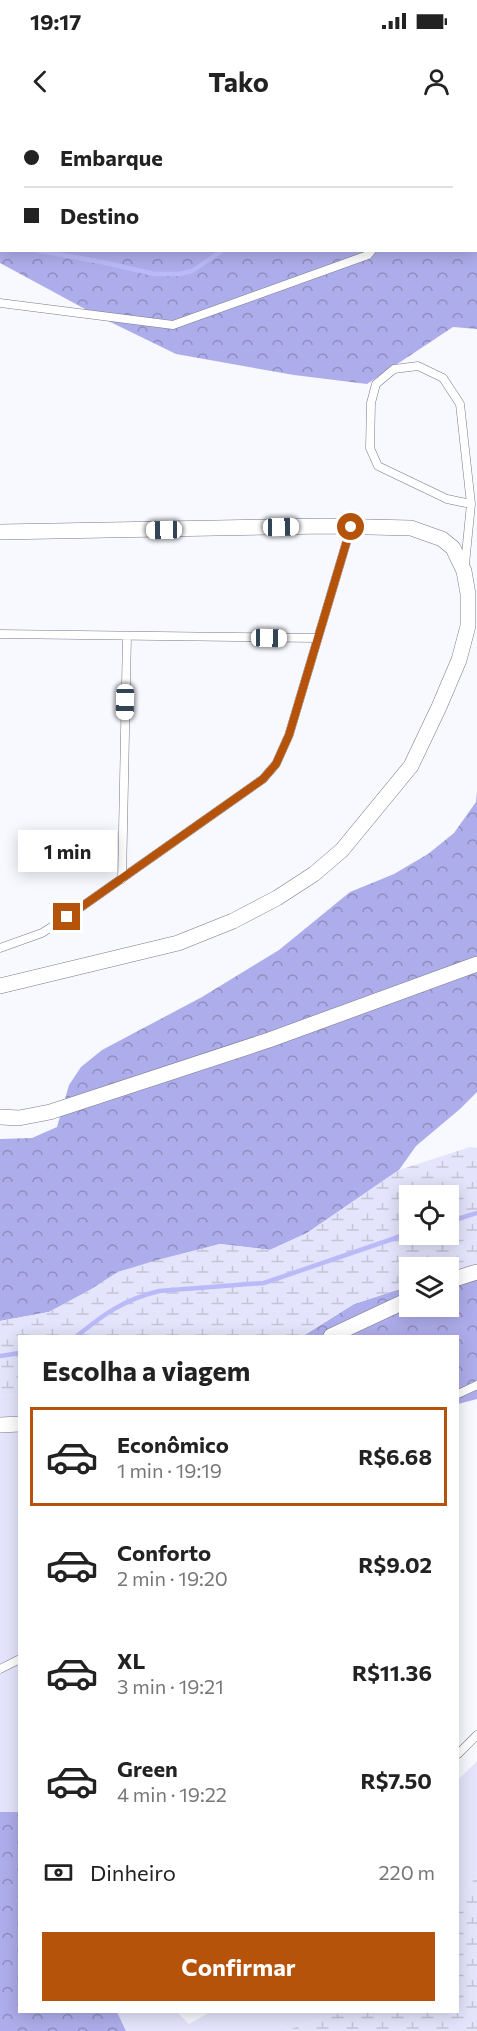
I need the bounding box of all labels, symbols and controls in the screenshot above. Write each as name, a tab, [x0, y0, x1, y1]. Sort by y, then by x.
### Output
text: 19:17	[30, 8, 81, 35]
icon: back	[24, 65, 57, 98]
text: Tako	[208, 65, 269, 98]
icon: person	[420, 65, 453, 98]
text: Embarque	[60, 144, 163, 171]
text: Destino	[60, 202, 139, 229]
route start	[337, 513, 364, 540]
car	[263, 518, 299, 536]
car	[146, 521, 182, 539]
car	[251, 629, 287, 647]
car	[116, 684, 134, 720]
callout: 1 min	[17, 830, 116, 872]
text: 1 min	[44, 839, 91, 863]
route end	[53, 903, 80, 930]
map controls	[399, 1185, 459, 1317]
button: locate	[399, 1185, 459, 1245]
button: layers	[399, 1257, 459, 1317]
text: Escolha a viagem	[42, 1354, 250, 1387]
icon: car	[45, 1430, 99, 1484]
text: Econômico	[117, 1431, 229, 1458]
text: R$6.68	[358, 1443, 432, 1470]
text: 1 min · 19:19	[117, 1458, 222, 1482]
icon: car	[45, 1538, 99, 1592]
text: Conforto	[117, 1539, 211, 1566]
text: R$9.02	[358, 1551, 432, 1578]
text: 2 min · 19:20	[117, 1566, 228, 1590]
icon: car	[45, 1646, 99, 1700]
text: XL	[117, 1647, 145, 1674]
text: R$11.36	[352, 1659, 432, 1686]
text: 3 min · 19:21	[117, 1674, 224, 1698]
icon: car	[45, 1754, 99, 1808]
text: Green	[117, 1755, 178, 1782]
text: R$7.50	[361, 1767, 432, 1794]
text: 4 min · 19:22	[117, 1782, 227, 1806]
icon: cash	[42, 1856, 75, 1889]
text: Dinheiro	[90, 1859, 176, 1886]
text: 220 m	[379, 1860, 435, 1884]
button: Confirmar	[42, 1932, 435, 2001]

